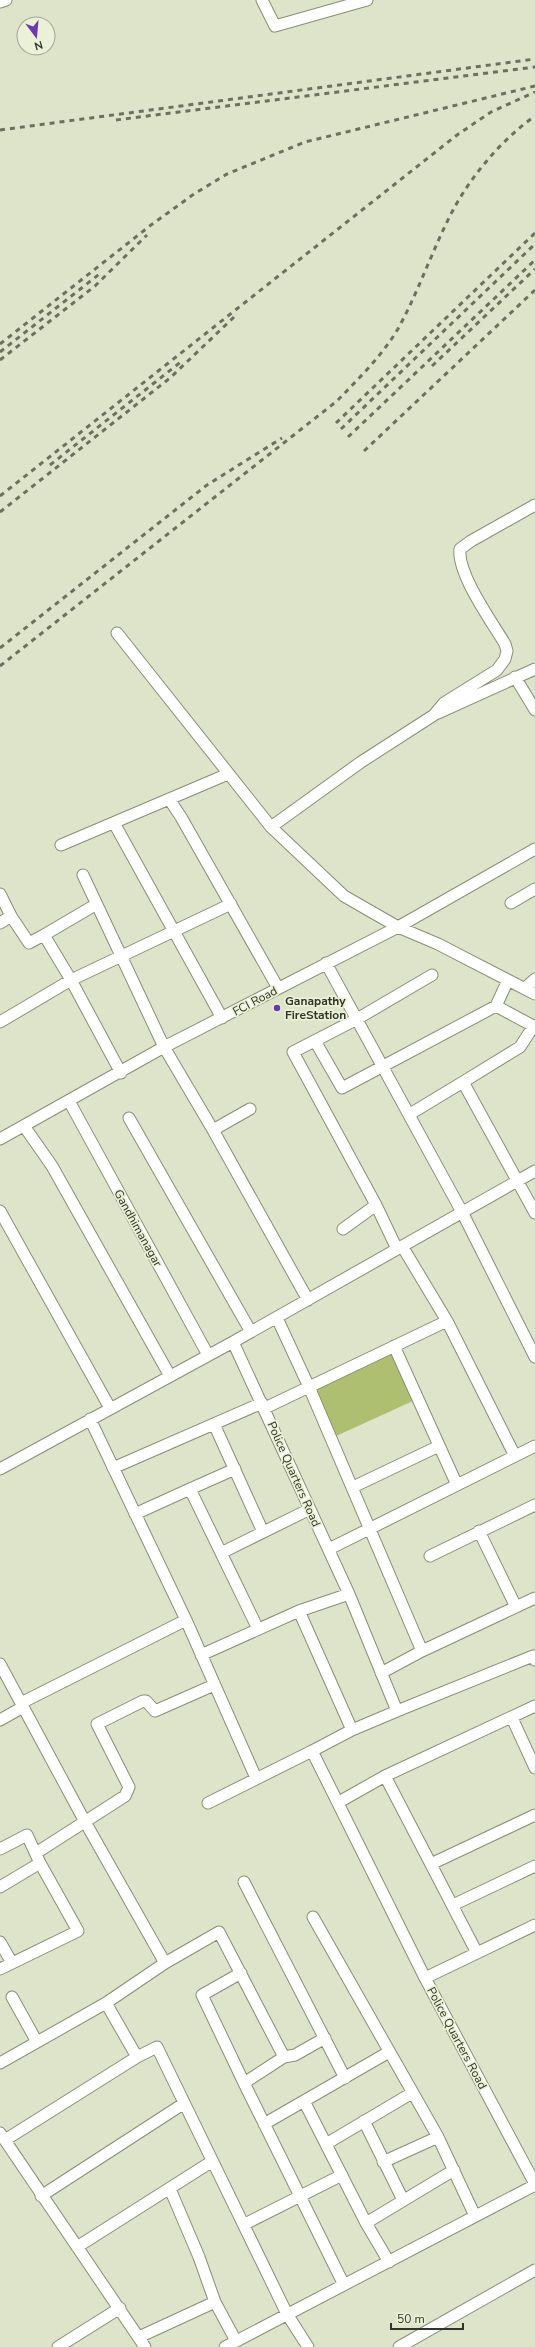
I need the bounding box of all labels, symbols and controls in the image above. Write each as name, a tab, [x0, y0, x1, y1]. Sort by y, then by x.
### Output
north arrow	[16, 16, 56, 56]
text: N	[33, 37, 45, 53]
street label: FCI Road	[230, 983, 280, 1019]
place label: Ganapathy FireStation	[285, 993, 346, 1023]
marker: Ganapathy FireStation	[272, 1003, 282, 1013]
street label: Gandhimanagar	[110, 1187, 166, 1270]
street label: Police Quarters Road	[264, 1419, 324, 1529]
street label: Police Quarters Road	[423, 1984, 491, 2092]
scale bar	[391, 2305, 463, 2331]
text: 50 m	[397, 2311, 425, 2327]

